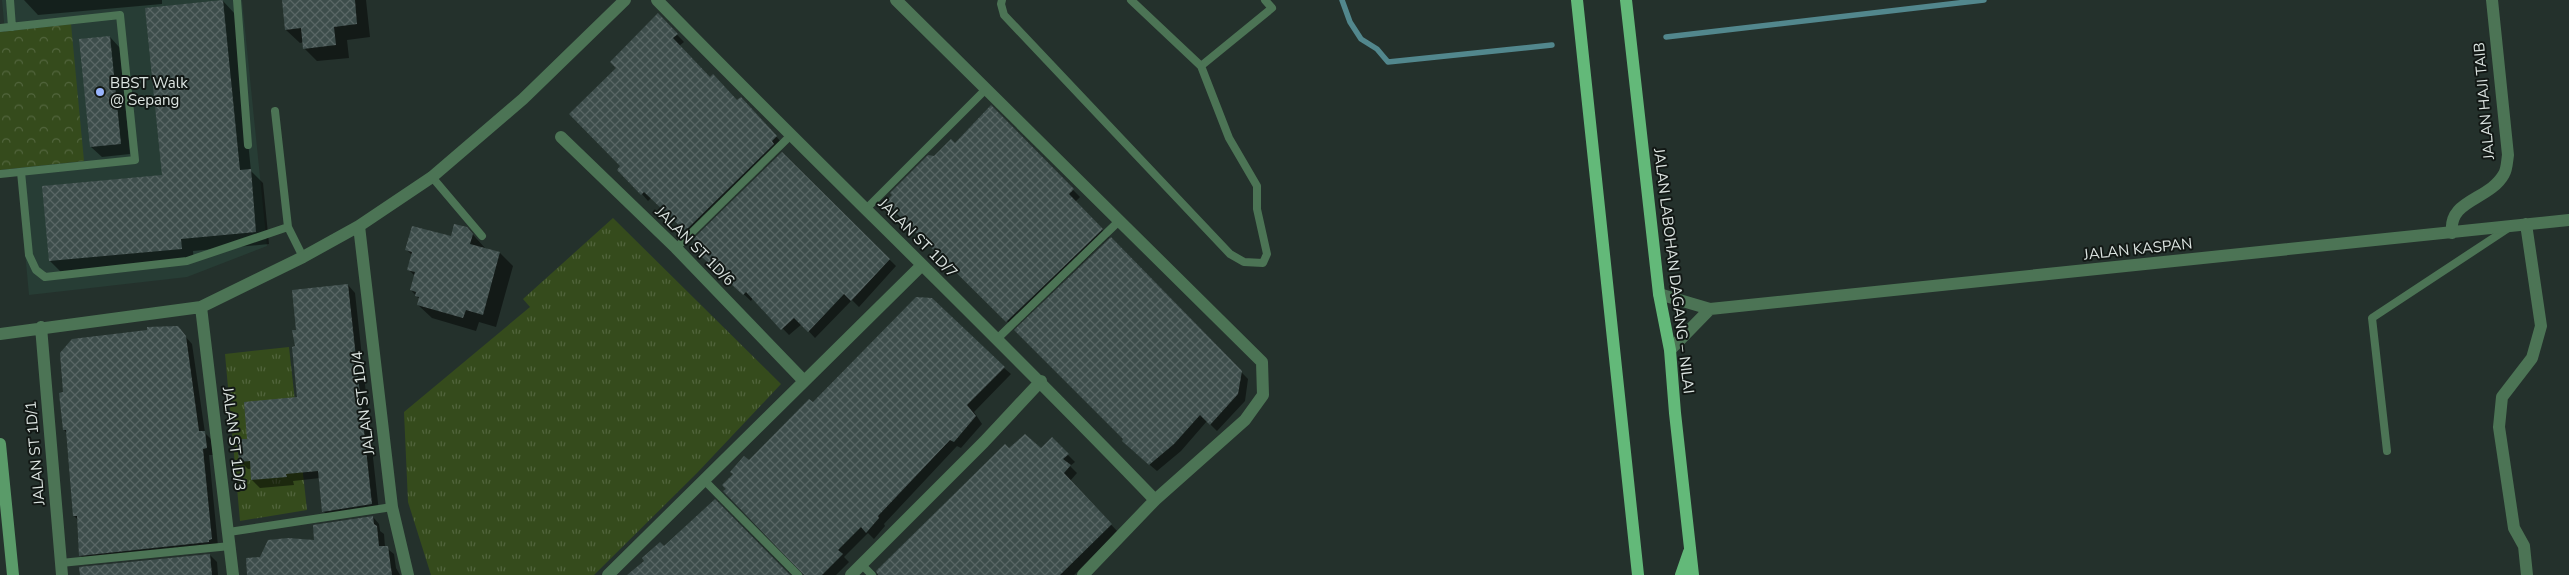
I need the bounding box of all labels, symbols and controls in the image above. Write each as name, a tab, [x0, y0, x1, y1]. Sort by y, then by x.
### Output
street label: JALAN HAJI TAIB	[2469, 42, 2499, 161]
place label: BBST Walk @ Sepang	[110, 73, 188, 110]
marker: BBST Walk @ Sepang	[94, 86, 106, 98]
street label: JALAN LABOHAN DAGANG ‒ NILAI	[1649, 146, 1699, 395]
street label: JALAN ST 1D/7	[873, 193, 962, 282]
street label: JALAN ST 1D/6	[650, 201, 739, 290]
street label: JALAN KASPAN	[2082, 233, 2193, 265]
street label: JALAN ST 1D/4	[347, 350, 379, 457]
street label: JALAN ST 1D/3	[218, 385, 250, 492]
street label: JALAN ST 1D/1	[20, 400, 50, 507]

